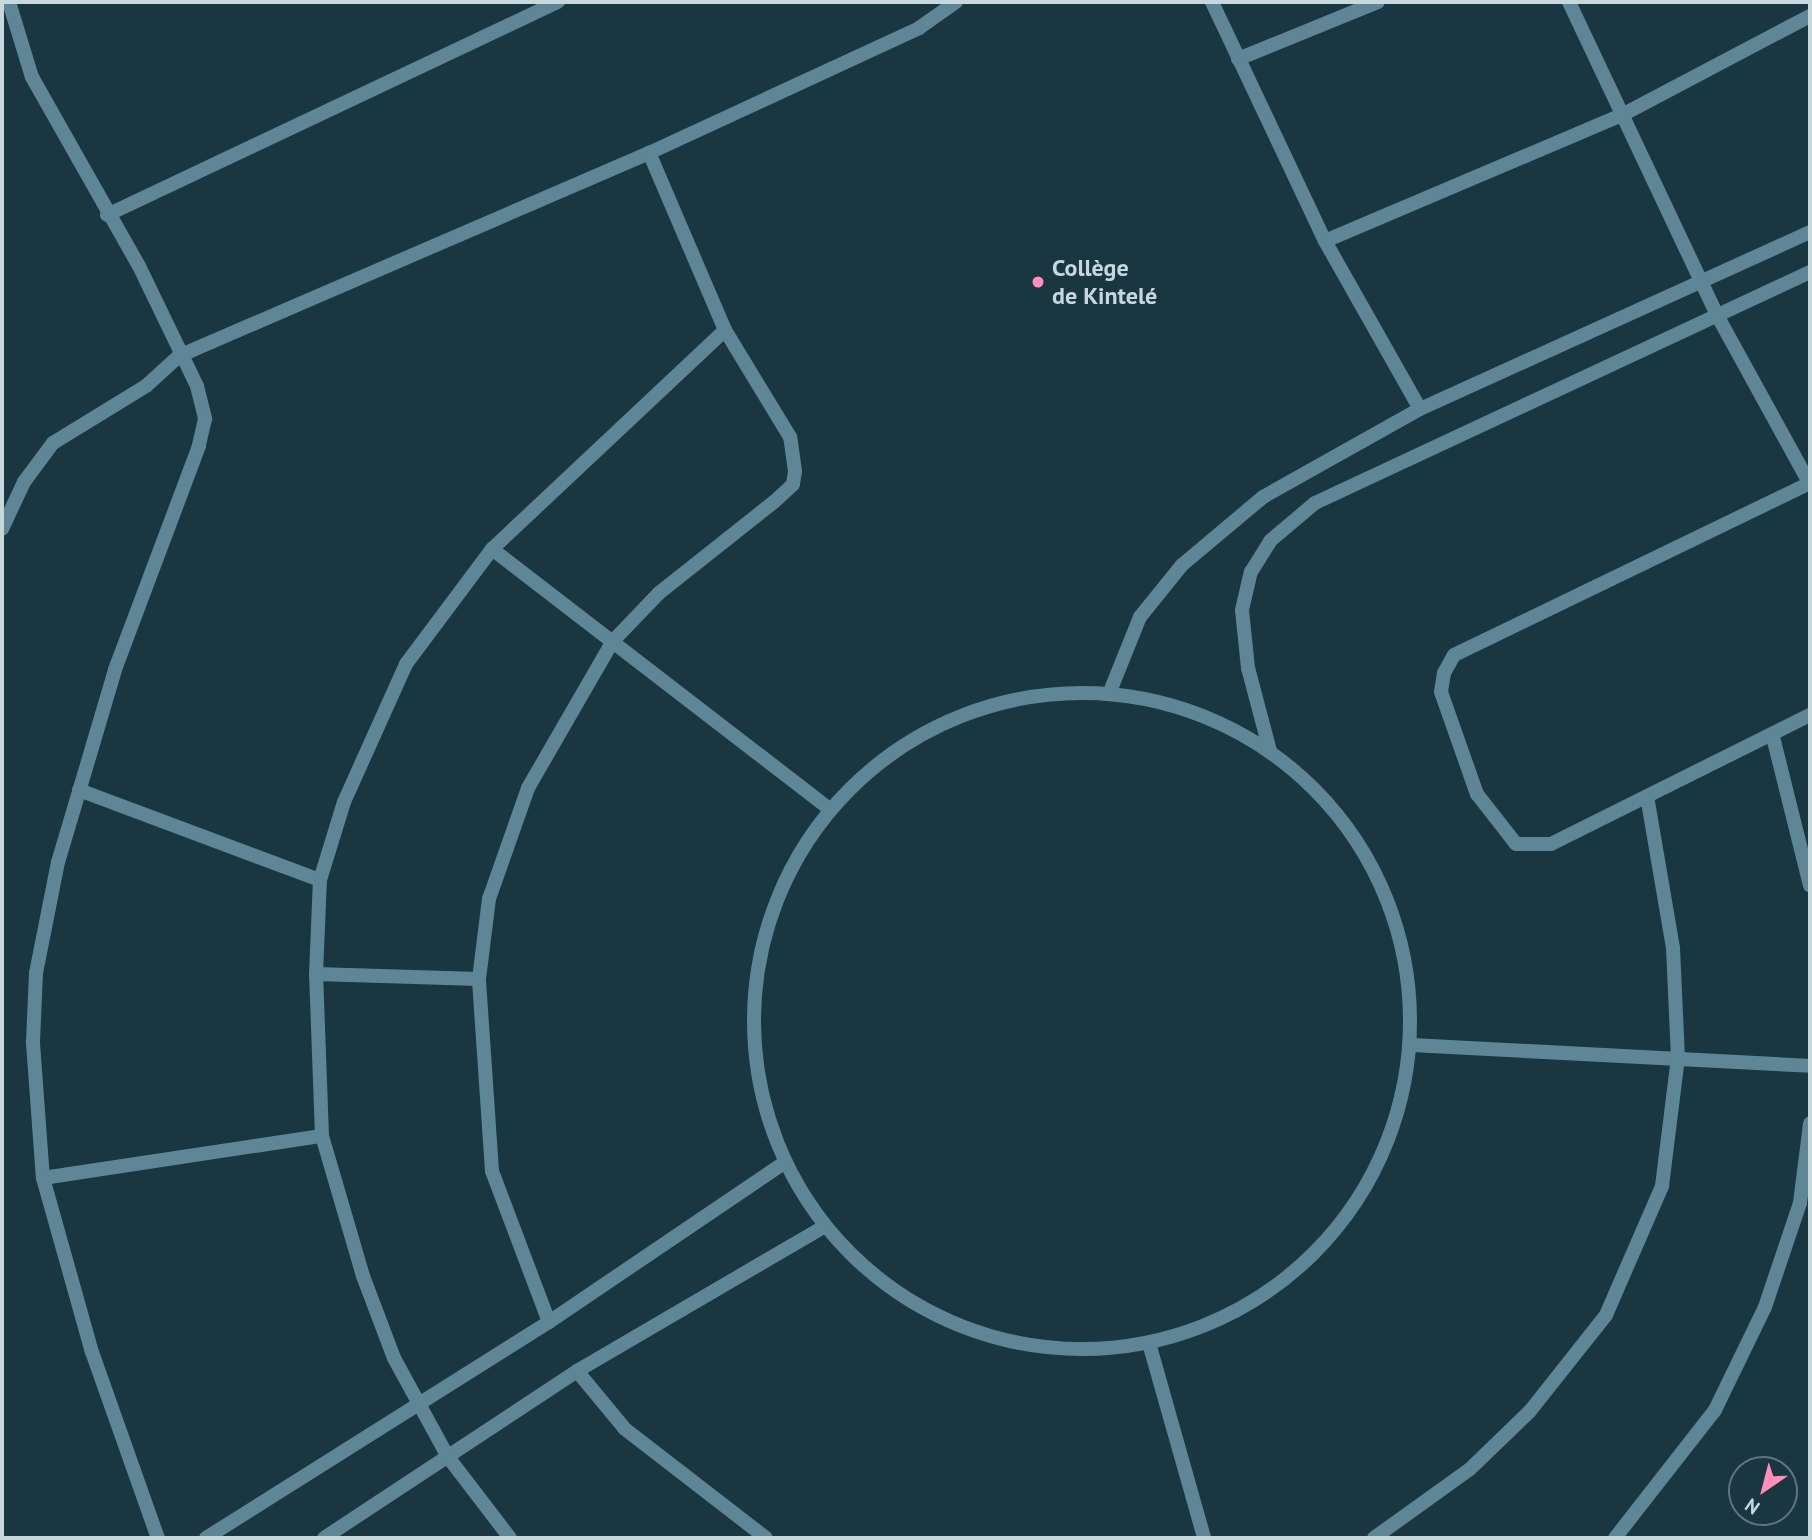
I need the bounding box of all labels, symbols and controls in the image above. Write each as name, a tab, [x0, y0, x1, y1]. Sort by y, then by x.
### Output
place label: Collège de Kintelé	[1052, 254, 1157, 310]
marker: Collège de Kintelé	[1030, 274, 1046, 290]
north arrow	[1728, 1456, 1798, 1526]
text: N	[1740, 1493, 1764, 1520]

